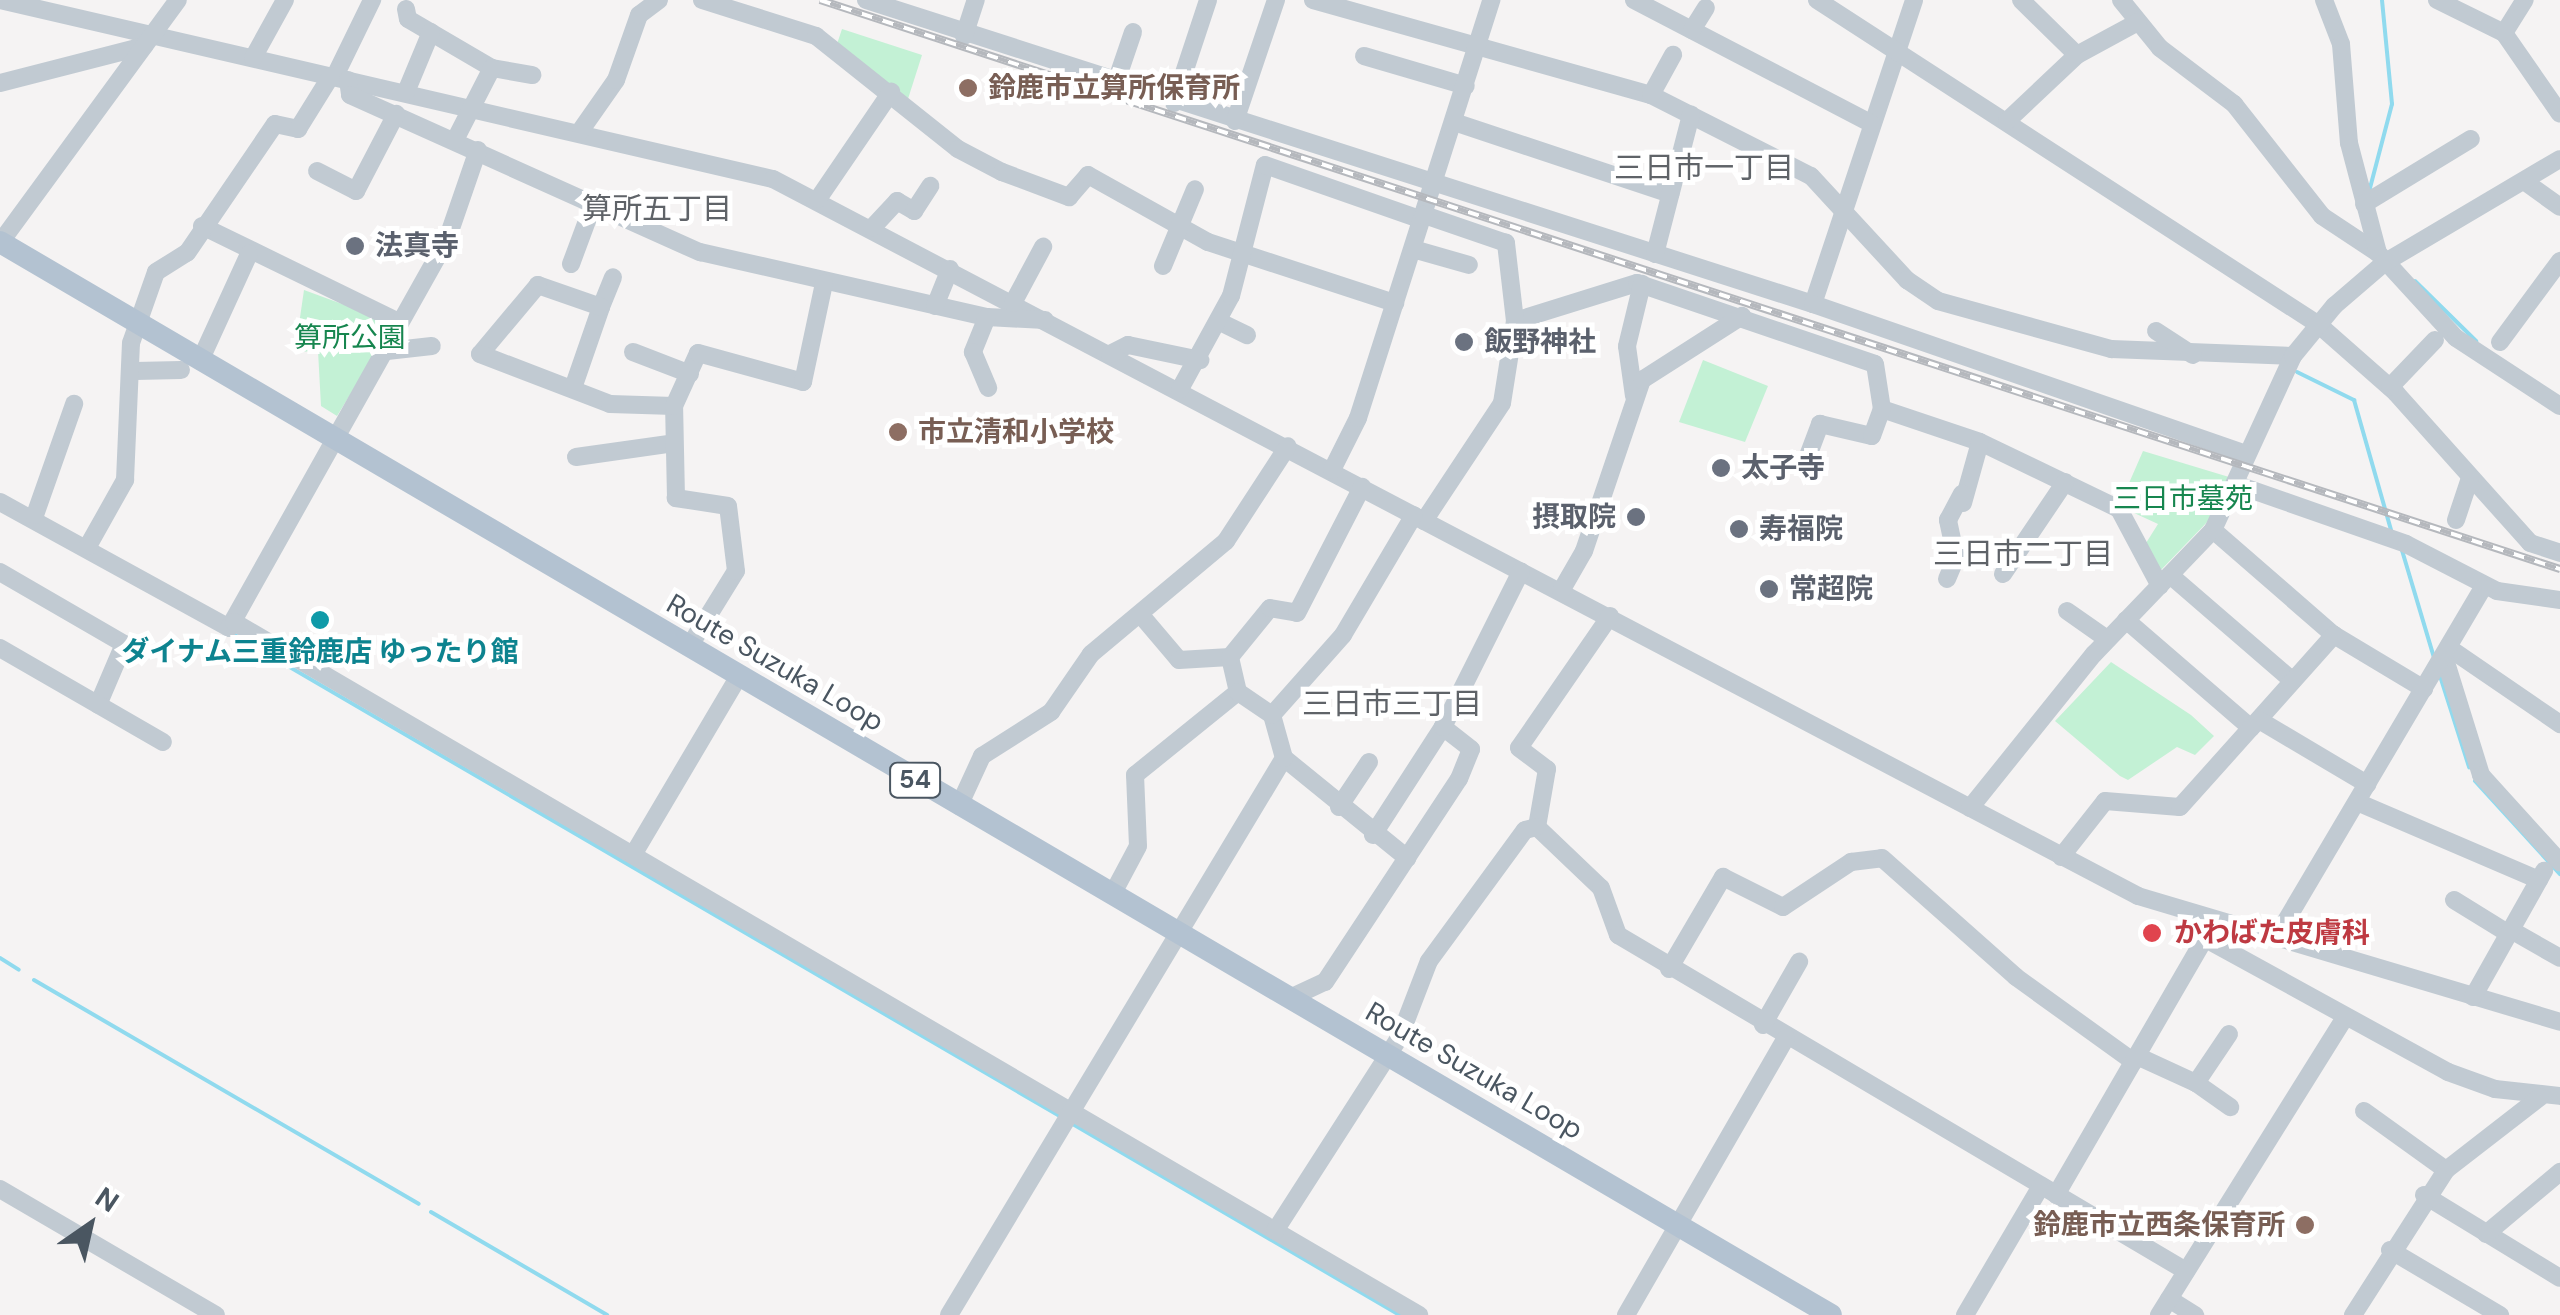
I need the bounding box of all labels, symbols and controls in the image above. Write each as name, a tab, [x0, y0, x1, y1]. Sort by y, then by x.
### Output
place label: 鈴鹿市立算所保育所	[988, 71, 1240, 105]
marker: 鈴鹿市立算所保育所	[957, 77, 979, 99]
district label: 三日市一丁目	[1614, 150, 1794, 186]
district label: 算所五丁目	[582, 191, 732, 227]
place label: 法真寺	[375, 229, 459, 263]
marker: 法真寺	[344, 235, 366, 257]
park label: 算所公園	[294, 321, 406, 355]
place label: 飯野神社	[1484, 325, 1596, 359]
marker: 飯野神社	[1453, 331, 1475, 353]
place label: 市立清和小学校	[918, 415, 1114, 449]
marker: 市立清和小学校	[887, 421, 909, 443]
place label: 太子寺	[1741, 451, 1825, 485]
marker: 太子寺	[1710, 457, 1732, 479]
park label: 三日市墓苑	[2113, 482, 2253, 516]
place label: 摂取院	[1532, 500, 1616, 534]
marker: 摂取院	[1625, 506, 1647, 528]
place label: 寿福院	[1759, 512, 1843, 546]
marker: 寿福院	[1728, 518, 1750, 540]
district label: 三日市二丁目	[1933, 536, 2113, 572]
place label: 常超院	[1789, 572, 1873, 606]
marker: 常超院	[1758, 578, 1780, 600]
street label: Route Suzuka Loop	[660, 587, 890, 739]
marker: ダイナム三重鈴鹿店 ゆったり館	[309, 609, 331, 631]
place label: ダイナム三重鈴鹿店 ゆったり館	[121, 635, 519, 669]
district label: 三日市三丁目	[1302, 686, 1482, 722]
road number: 54	[888, 760, 942, 800]
place label: かわばた皮膚科	[2174, 916, 2370, 950]
marker: かわばた皮膚科	[2139, 920, 2165, 946]
street label: Route Suzuka Loop	[1359, 995, 1589, 1147]
north arrow	[40, 1175, 140, 1275]
text: N	[88, 1179, 126, 1221]
place label: 鈴鹿市立西条保育所	[2033, 1208, 2285, 1242]
marker: 鈴鹿市立西条保育所	[2294, 1214, 2316, 1236]

